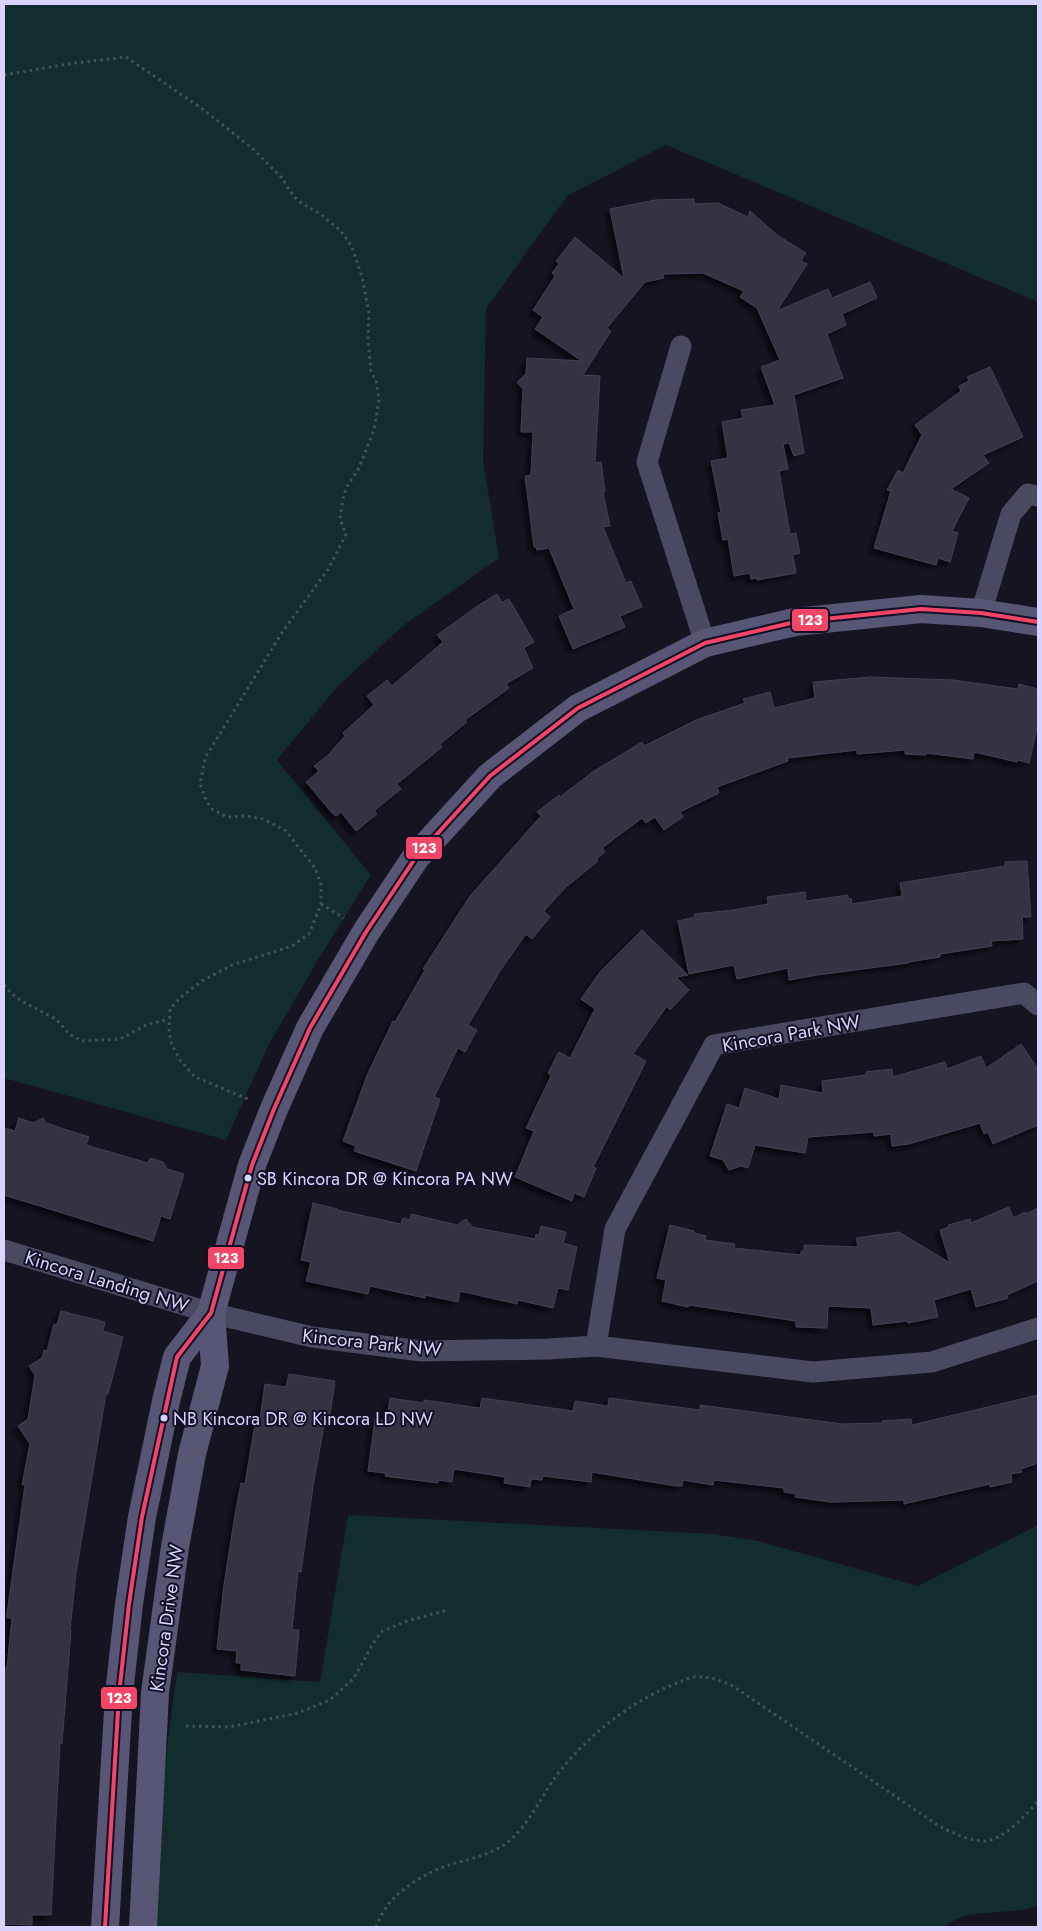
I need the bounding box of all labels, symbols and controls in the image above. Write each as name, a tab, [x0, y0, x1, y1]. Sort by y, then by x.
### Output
line badge: 123	[791, 608, 829, 632]
text: 123	[797, 610, 823, 630]
line badge: 123	[405, 836, 443, 860]
text: 123	[411, 838, 437, 858]
street label: Kincora Park NW	[720, 1008, 862, 1059]
place label: SB Kincora DR @ Kincora PA NW	[257, 1166, 513, 1192]
marker: SB Kincora DR @ Kincora PA NW	[243, 1173, 253, 1183]
street label: Kincora Landing NW	[22, 1244, 192, 1319]
line badge: 123	[207, 1246, 245, 1270]
text: 123	[213, 1248, 239, 1268]
street label: Kincora Park NW	[301, 1322, 443, 1363]
place label: NB Kincora DR @ Kincora LD NW	[173, 1406, 433, 1432]
marker: NB Kincora DR @ Kincora LD NW	[159, 1413, 169, 1423]
street label: Kincora Drive NW	[143, 1543, 190, 1693]
line badge: 123	[100, 1686, 138, 1710]
text: 123	[106, 1688, 132, 1708]

